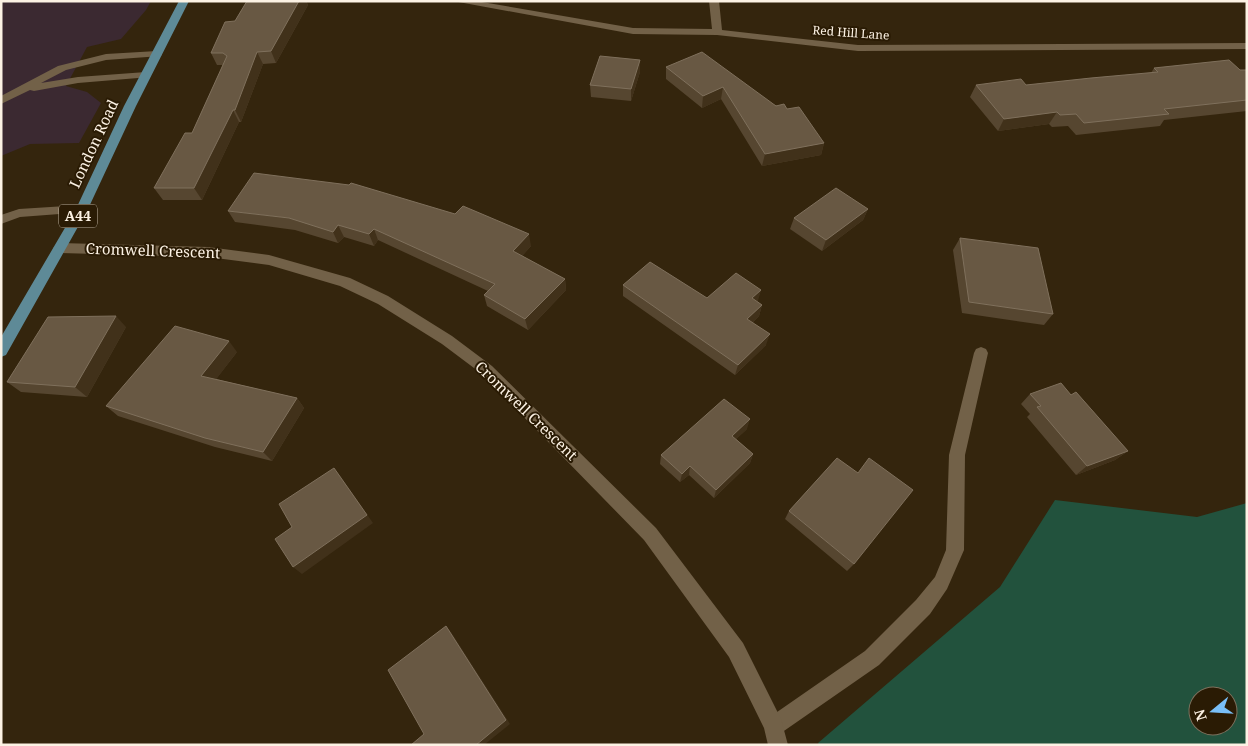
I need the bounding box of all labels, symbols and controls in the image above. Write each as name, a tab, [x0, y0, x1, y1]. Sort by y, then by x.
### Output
street label: Red Hill Lane	[812, 21, 890, 44]
street label: London Road	[64, 96, 122, 191]
road number: A44	[59, 205, 97, 228]
street label: Cromwell Crescent	[85, 238, 221, 262]
street label: Cromwell Crescent	[471, 356, 582, 464]
north arrow	[1188, 686, 1238, 736]
text: N	[1189, 707, 1211, 723]

